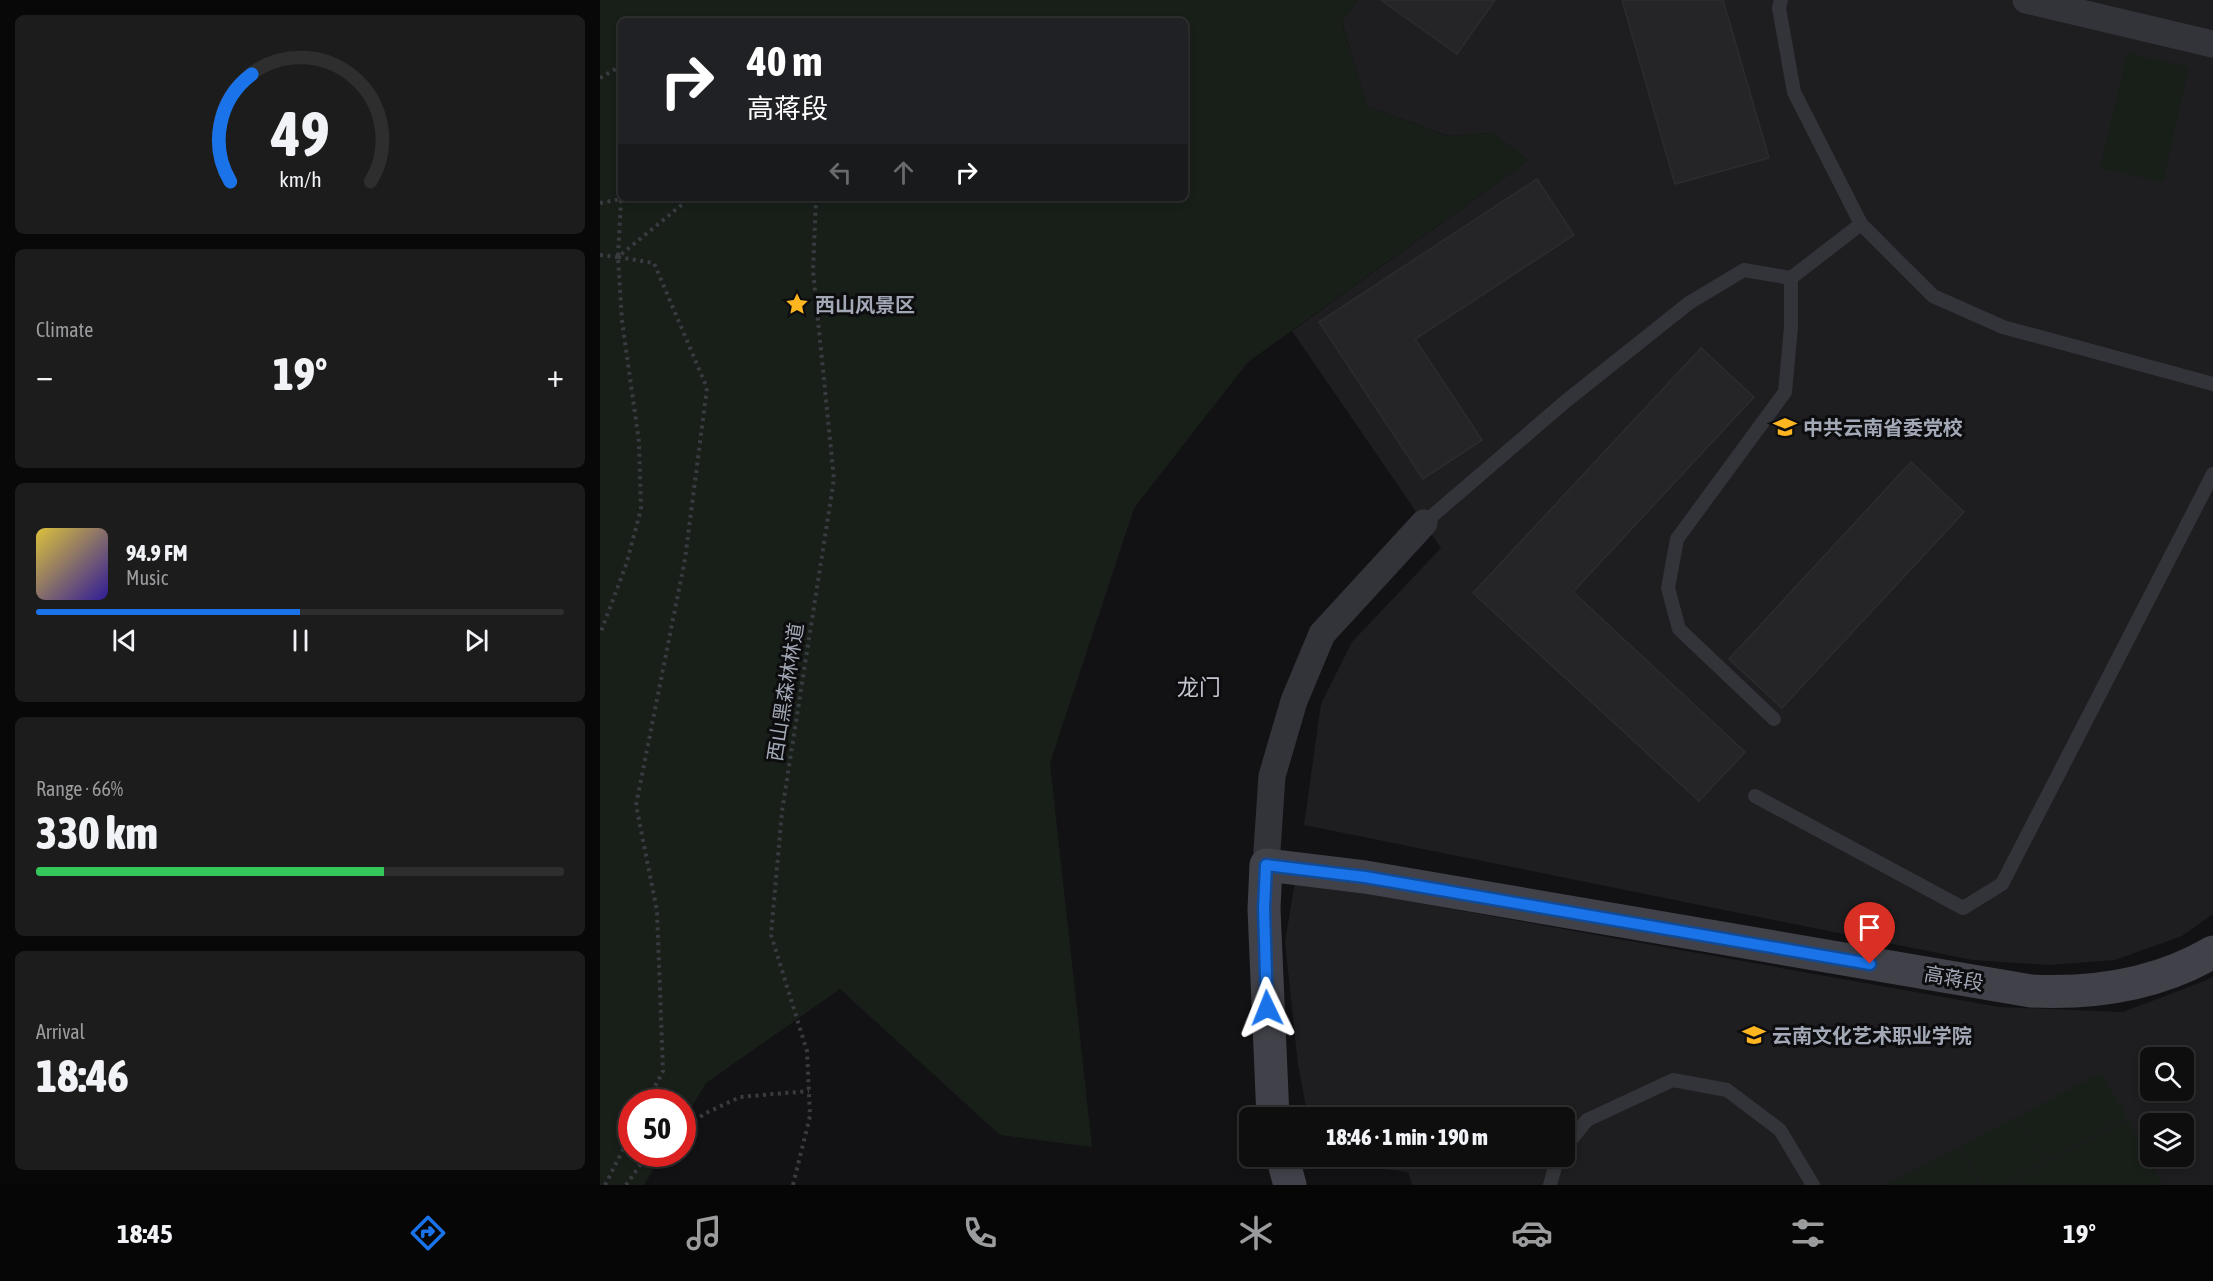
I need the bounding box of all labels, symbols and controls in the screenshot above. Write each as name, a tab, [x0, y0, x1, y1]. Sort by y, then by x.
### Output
text: 40 m	[747, 37, 822, 85]
icon: right	[648, 42, 726, 120]
text: 高蒋段	[747, 93, 828, 124]
text: 49	[270, 98, 329, 169]
icon: left	[824, 156, 857, 189]
icon: ahead	[887, 156, 920, 189]
icon: right	[950, 156, 983, 189]
text: km/h	[279, 167, 321, 192]
place icon: 西山风景区	[784, 291, 810, 317]
place label: 西山风景区	[815, 293, 915, 316]
text: Climate	[36, 318, 93, 341]
text: 19°	[273, 348, 327, 400]
text: −	[36, 356, 53, 394]
text: +	[547, 356, 564, 394]
school or university icon: 中共云南省委党校	[1772, 414, 1798, 440]
place label: 中共云南省委党校	[1803, 416, 1963, 439]
text: 94.9 FM	[126, 540, 188, 566]
text: Music	[126, 566, 168, 589]
street label: 西山黑森林林道	[763, 621, 807, 763]
icon: previous	[108, 624, 141, 657]
icon: pause	[284, 624, 317, 657]
icon: next	[460, 624, 493, 657]
district label: 龙门	[1177, 674, 1221, 700]
text: Range · 66%	[36, 777, 123, 800]
text: 330 km	[36, 807, 158, 859]
pin	[1844, 902, 1895, 964]
icon: arrive	[1853, 911, 1886, 944]
street label: 高蒋段	[1922, 961, 1986, 995]
position arrow	[1235, 976, 1299, 1040]
text: Arrival	[36, 1020, 85, 1043]
school or university icon: 云南文化艺术职业学院	[1741, 1022, 1767, 1048]
place label: 云南文化艺术职业学院	[1772, 1024, 1972, 1047]
map controls	[2140, 1047, 2194, 1167]
button: search	[2140, 1047, 2194, 1101]
text: 18:46	[36, 1050, 129, 1102]
speed limit sign: 50	[618, 1089, 696, 1167]
button: layers	[2140, 1113, 2194, 1167]
text: 18:46 · 1 min · 190 m	[1326, 1124, 1488, 1150]
icon: directions	[407, 1212, 449, 1254]
icon: music	[683, 1212, 725, 1254]
icon: phone	[959, 1212, 1001, 1254]
icon: climate	[1235, 1212, 1277, 1254]
icon: car	[1511, 1212, 1553, 1254]
icon: filters	[1787, 1212, 1829, 1254]
text: 18:45	[117, 1218, 173, 1249]
text: 19°	[2063, 1218, 2096, 1249]

